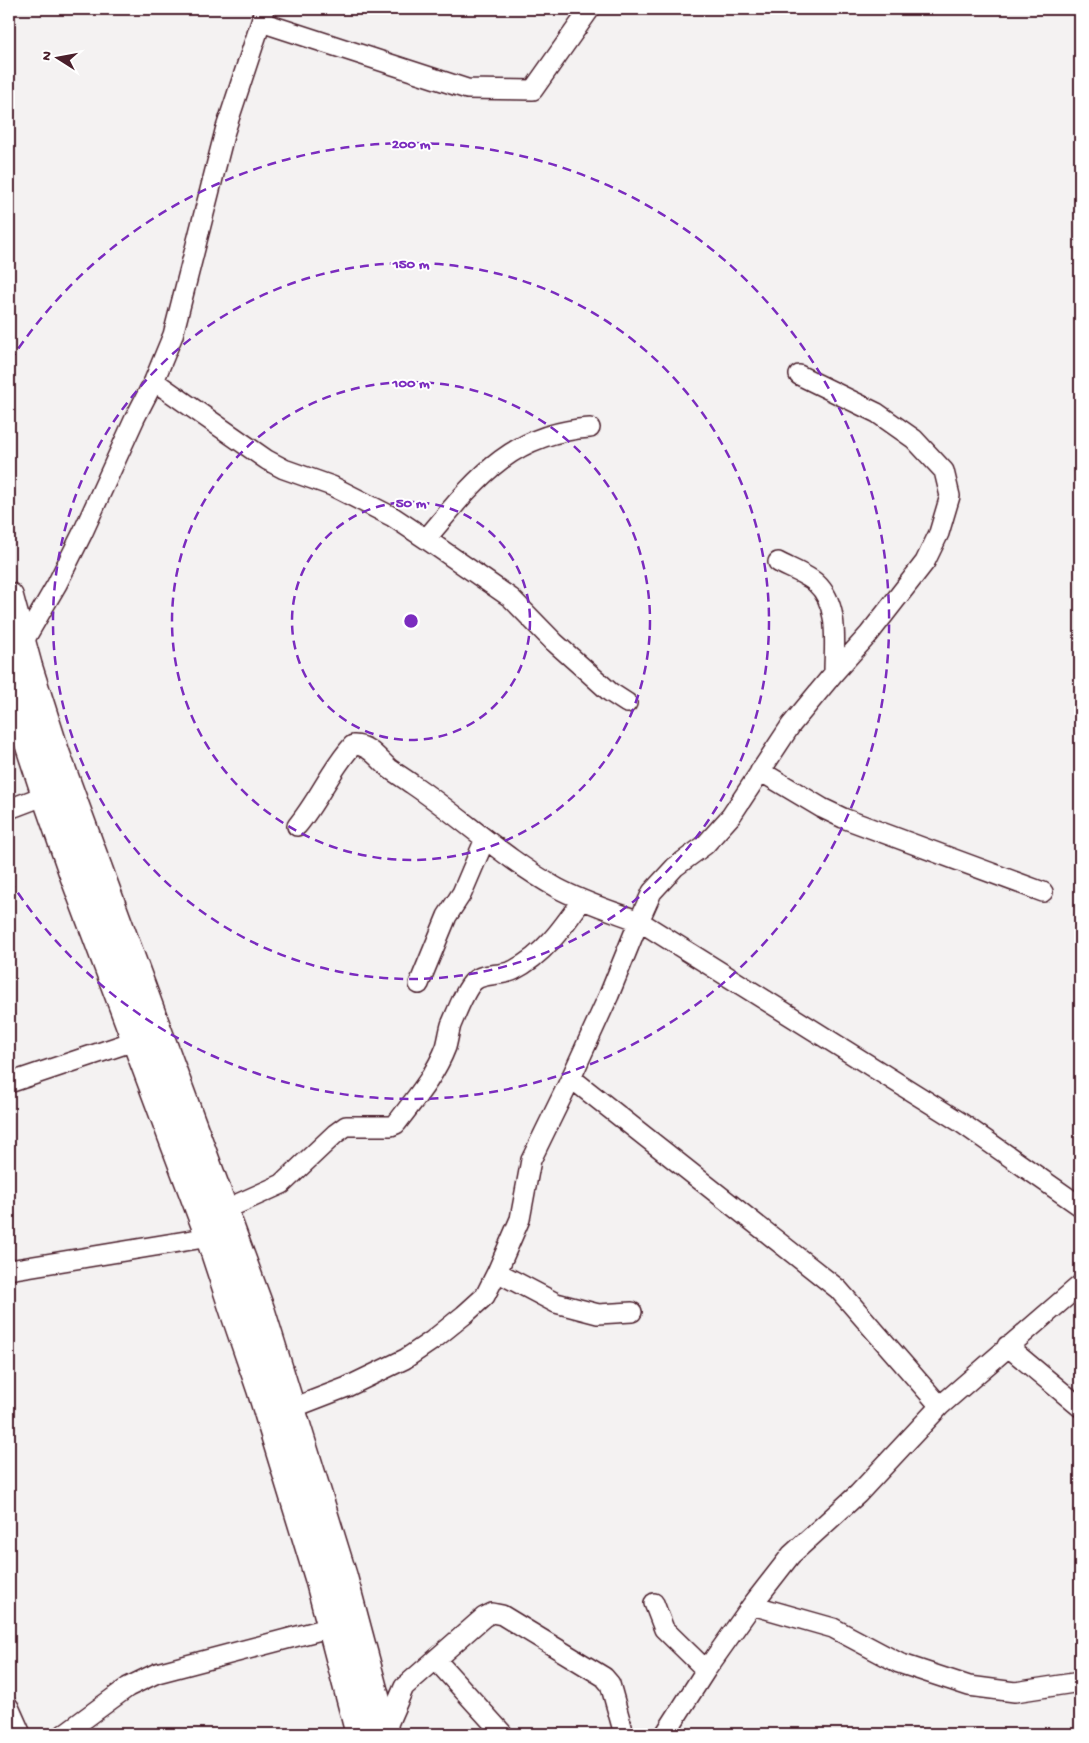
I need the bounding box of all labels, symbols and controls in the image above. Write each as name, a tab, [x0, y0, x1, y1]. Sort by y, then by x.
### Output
north arrow	[32, 32, 82, 82]
text: N	[38, 50, 57, 62]
text: 200 m	[392, 136, 431, 154]
text: 150 m	[392, 256, 430, 274]
text: 100 m	[391, 375, 430, 393]
text: 50 m	[396, 495, 427, 513]
centre of rings	[402, 612, 420, 630]

